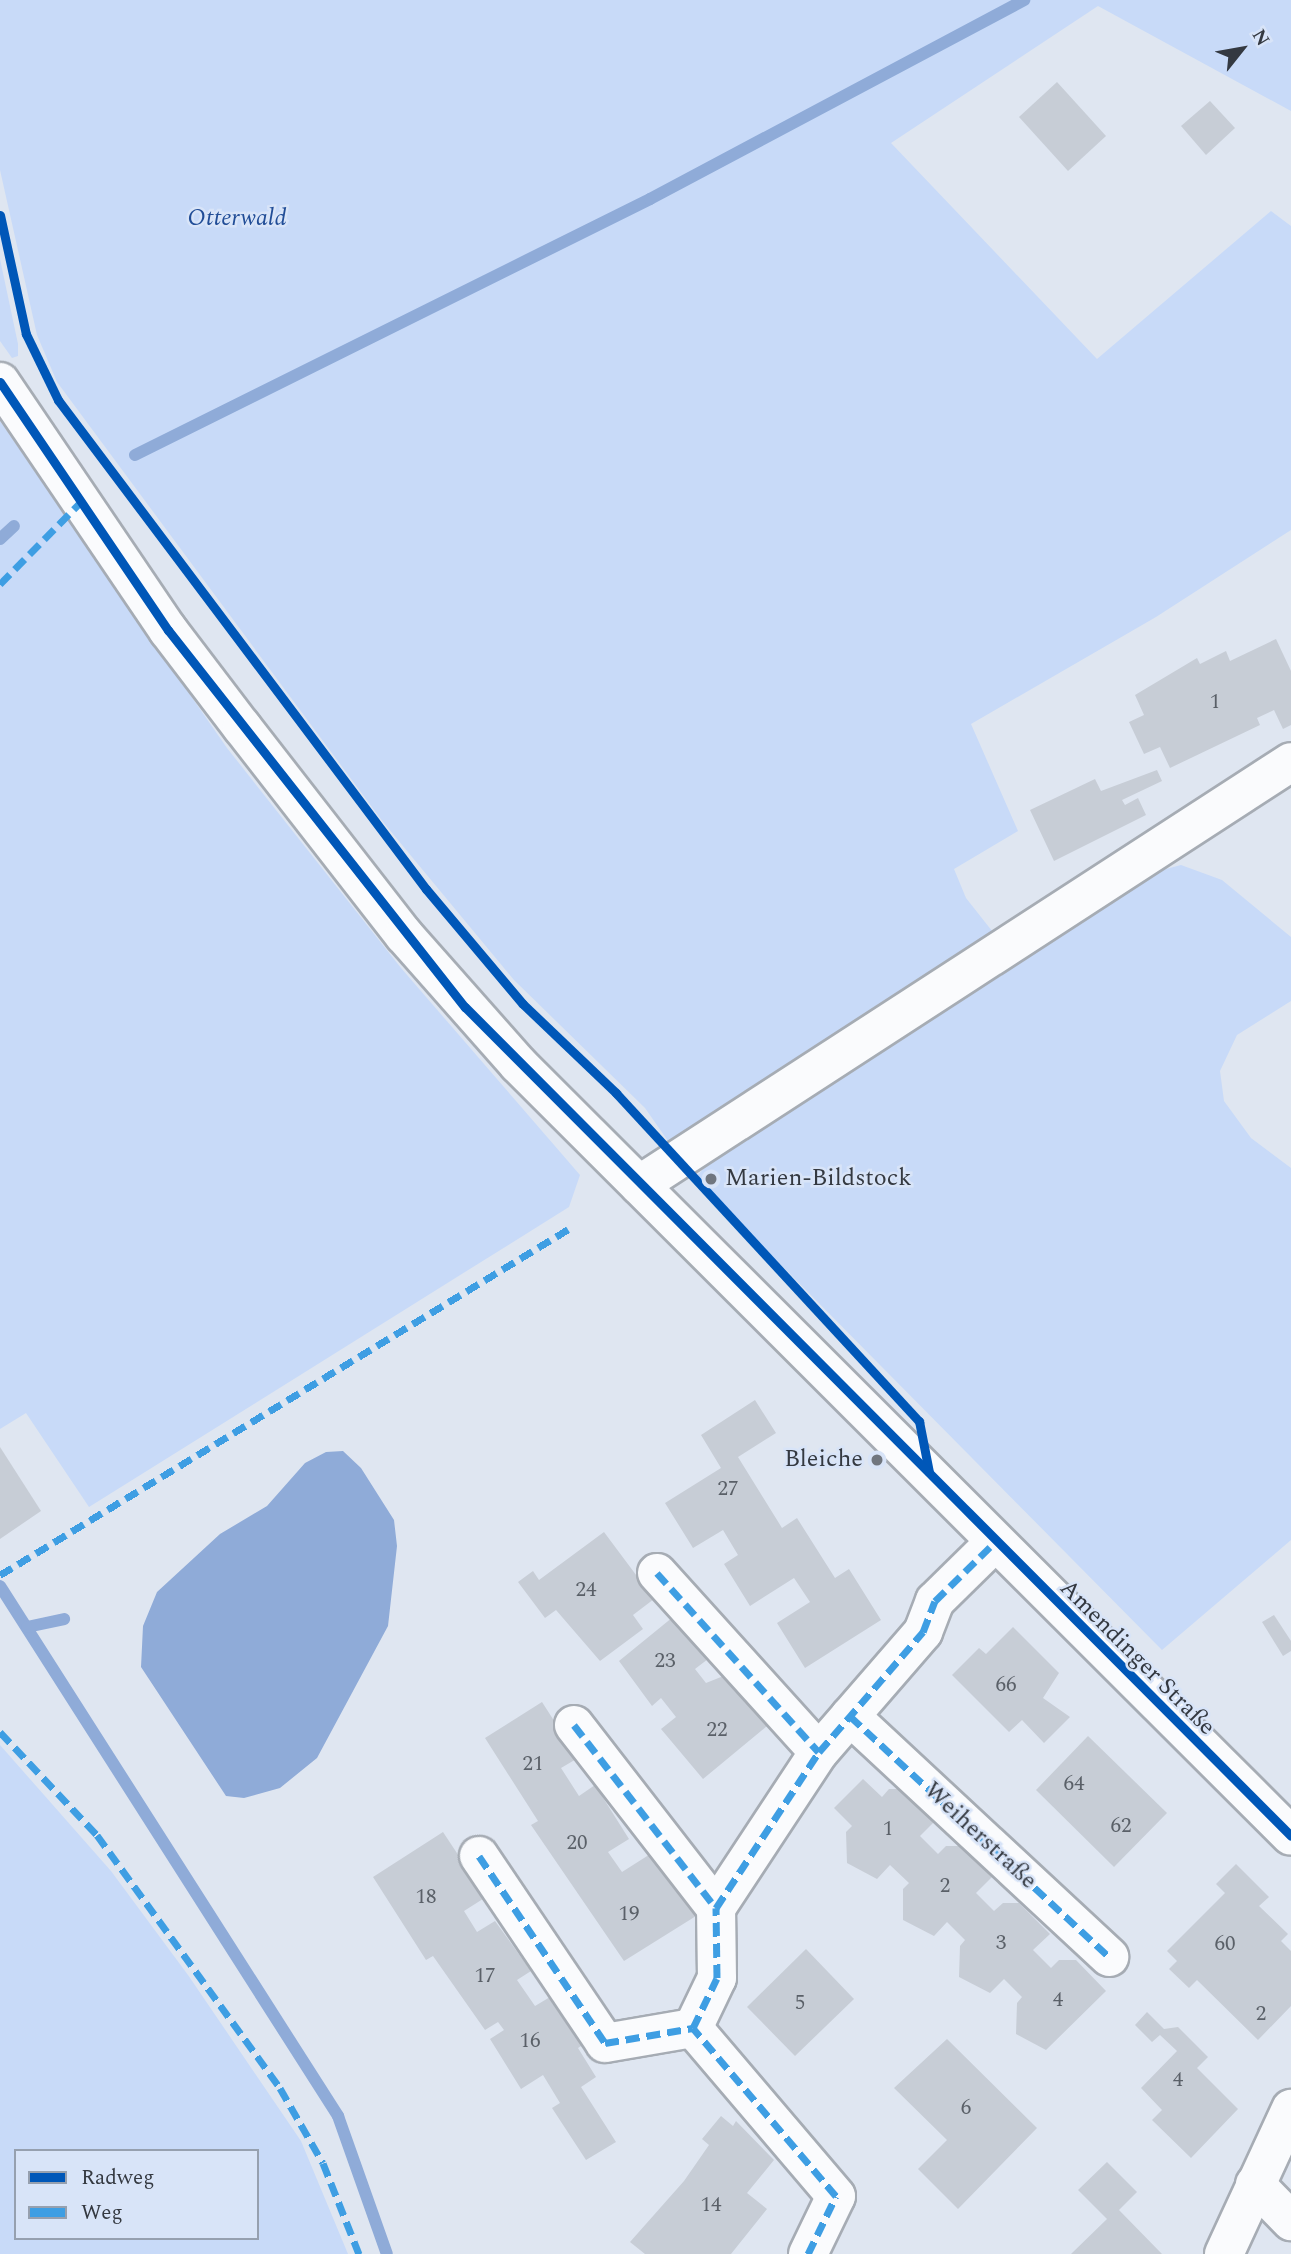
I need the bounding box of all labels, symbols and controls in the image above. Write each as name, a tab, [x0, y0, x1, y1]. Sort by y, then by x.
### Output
north arrow	[1207, 14, 1277, 84]
text: N	[1244, 24, 1277, 52]
park label: Otterwald	[187, 205, 287, 233]
house number: 1	[1210, 689, 1220, 715]
place label: Marien-Bildstock	[725, 1165, 912, 1193]
marker: Marien-Bildstock	[703, 1171, 719, 1187]
place label: Bleiche	[784, 1446, 863, 1474]
marker: Bleiche	[869, 1452, 885, 1468]
house number: 27	[718, 1476, 738, 1502]
street label: Amendinger Straße	[1053, 1574, 1221, 1742]
house number: 24	[576, 1577, 596, 1603]
house number: 23	[655, 1648, 675, 1674]
house number: 66	[996, 1672, 1016, 1698]
house number: 22	[707, 1717, 727, 1743]
house number: 21	[523, 1751, 543, 1777]
house number: 64	[1064, 1771, 1084, 1797]
street label: Weiherstraße	[918, 1776, 1042, 1896]
house number: 62	[1111, 1813, 1131, 1839]
house number: 1	[883, 1816, 893, 1842]
house number: 20	[567, 1830, 587, 1856]
house number: 2	[940, 1873, 950, 1899]
house number: 18	[416, 1884, 436, 1910]
house number: 19	[619, 1901, 639, 1927]
house number: 3	[996, 1930, 1006, 1956]
house number: 60	[1215, 1931, 1235, 1957]
house number: 17	[475, 1963, 495, 1989]
house number: 4	[1053, 1987, 1063, 2013]
house number: 5	[795, 1990, 805, 2016]
house number: 2	[1256, 2001, 1266, 2027]
house number: 16	[520, 2028, 540, 2054]
house number: 4	[1173, 2067, 1183, 2093]
house number: 6	[961, 2095, 971, 2121]
legend	[14, 2149, 259, 2240]
text: Radweg	[81, 2162, 155, 2194]
house number: 14	[701, 2192, 721, 2218]
text: Weg	[81, 2197, 123, 2229]

